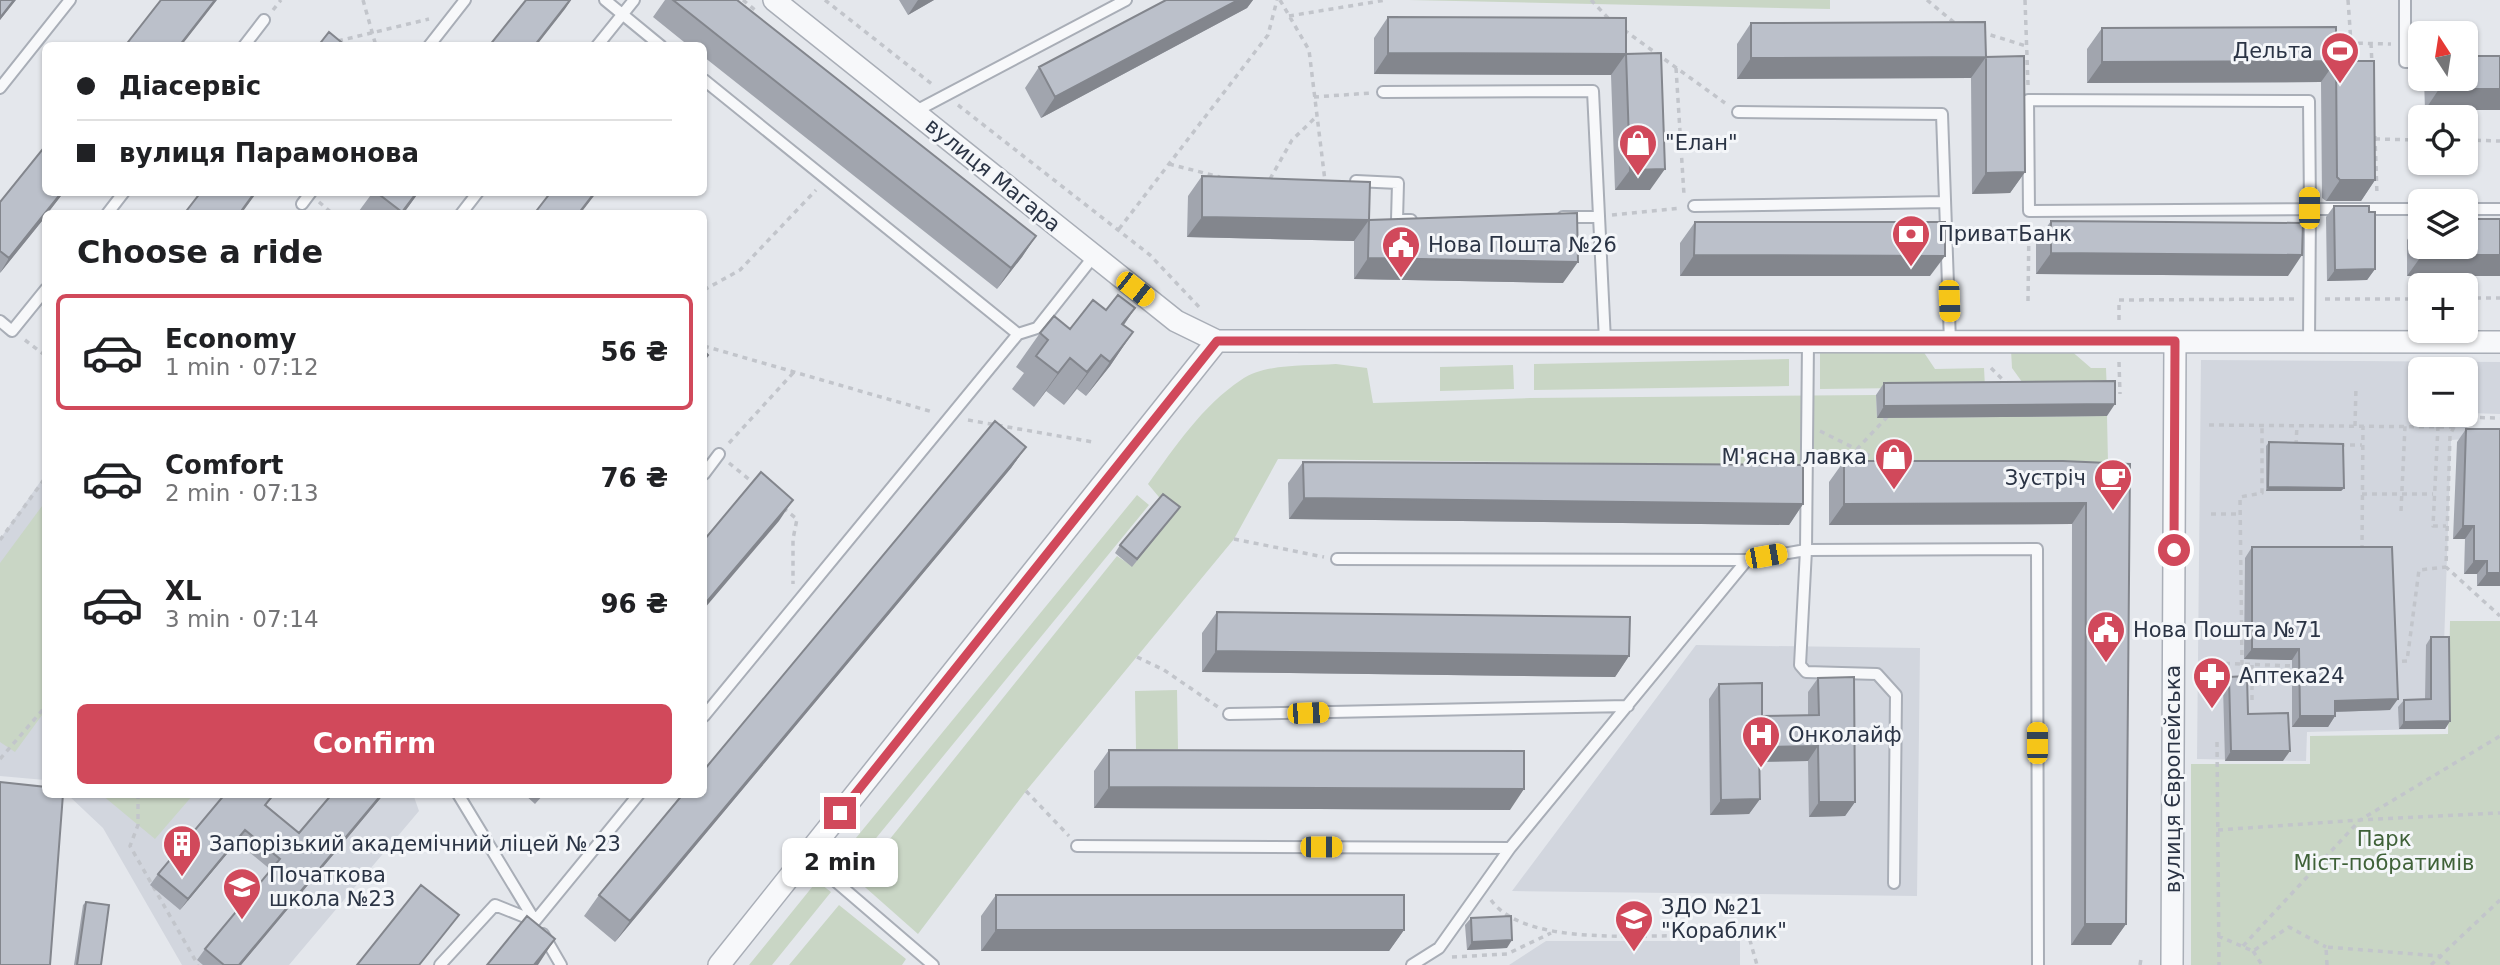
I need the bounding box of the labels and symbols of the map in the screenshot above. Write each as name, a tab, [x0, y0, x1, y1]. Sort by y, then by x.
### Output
north arrow	[2408, 21, 2478, 91]
sports icon: Дельта	[2319, 30, 2361, 85]
place label: Дельта	[2233, 39, 2313, 63]
street label: вулиця Магара	[921, 113, 1065, 237]
shop icon: "Елан"	[1617, 122, 1659, 177]
place label: "Елан"	[1665, 131, 1738, 155]
car	[2299, 187, 2320, 229]
bank icon: ПриватБанк	[1890, 213, 1932, 268]
place label: ПриватБанк	[1938, 222, 2072, 246]
public building icon: Нова Пошта №26	[1380, 224, 1422, 279]
place label: Нова Пошта №26	[1428, 233, 1617, 257]
car	[1112, 268, 1159, 310]
car	[1938, 280, 1961, 322]
shop icon: М'ясна лавка	[1873, 436, 1915, 491]
place label: М'ясна лавка	[1721, 445, 1867, 469]
cafe icon: Зустрiч	[2092, 457, 2134, 512]
place label: Зустрiч	[2005, 466, 2086, 490]
route start	[2158, 534, 2190, 566]
car	[1744, 542, 1789, 570]
public building icon: Нова Пошта №71	[2085, 609, 2127, 664]
place label: Нова Пошта №71	[2133, 618, 2322, 642]
pharmacy icon: Аптека24	[2191, 655, 2233, 710]
place label: Аптека24	[2239, 664, 2345, 688]
street label: вулиця Європейська	[2161, 665, 2185, 893]
car	[1287, 702, 1330, 724]
hospital icon: Онколайф	[1740, 714, 1782, 769]
car	[2027, 722, 2048, 764]
place label: Онколайф	[1788, 723, 1902, 747]
route end	[824, 797, 856, 829]
building icon: Запорізький академічний ліцей № 23	[161, 823, 203, 878]
park label: Парк Міст-побратимів	[2294, 827, 2474, 875]
place label: Запорізький академічний ліцей № 23	[209, 832, 621, 856]
car	[1301, 837, 1343, 858]
callout: 2 min	[782, 838, 898, 886]
place label: Початкова школа №23	[269, 863, 395, 911]
school or university icon: Початкова школа №23	[221, 866, 263, 921]
place label: ЗДО №21 "Кораблик"	[1661, 895, 1787, 943]
school or university icon: ЗДО №21 "Кораблик"	[1613, 898, 1655, 953]

